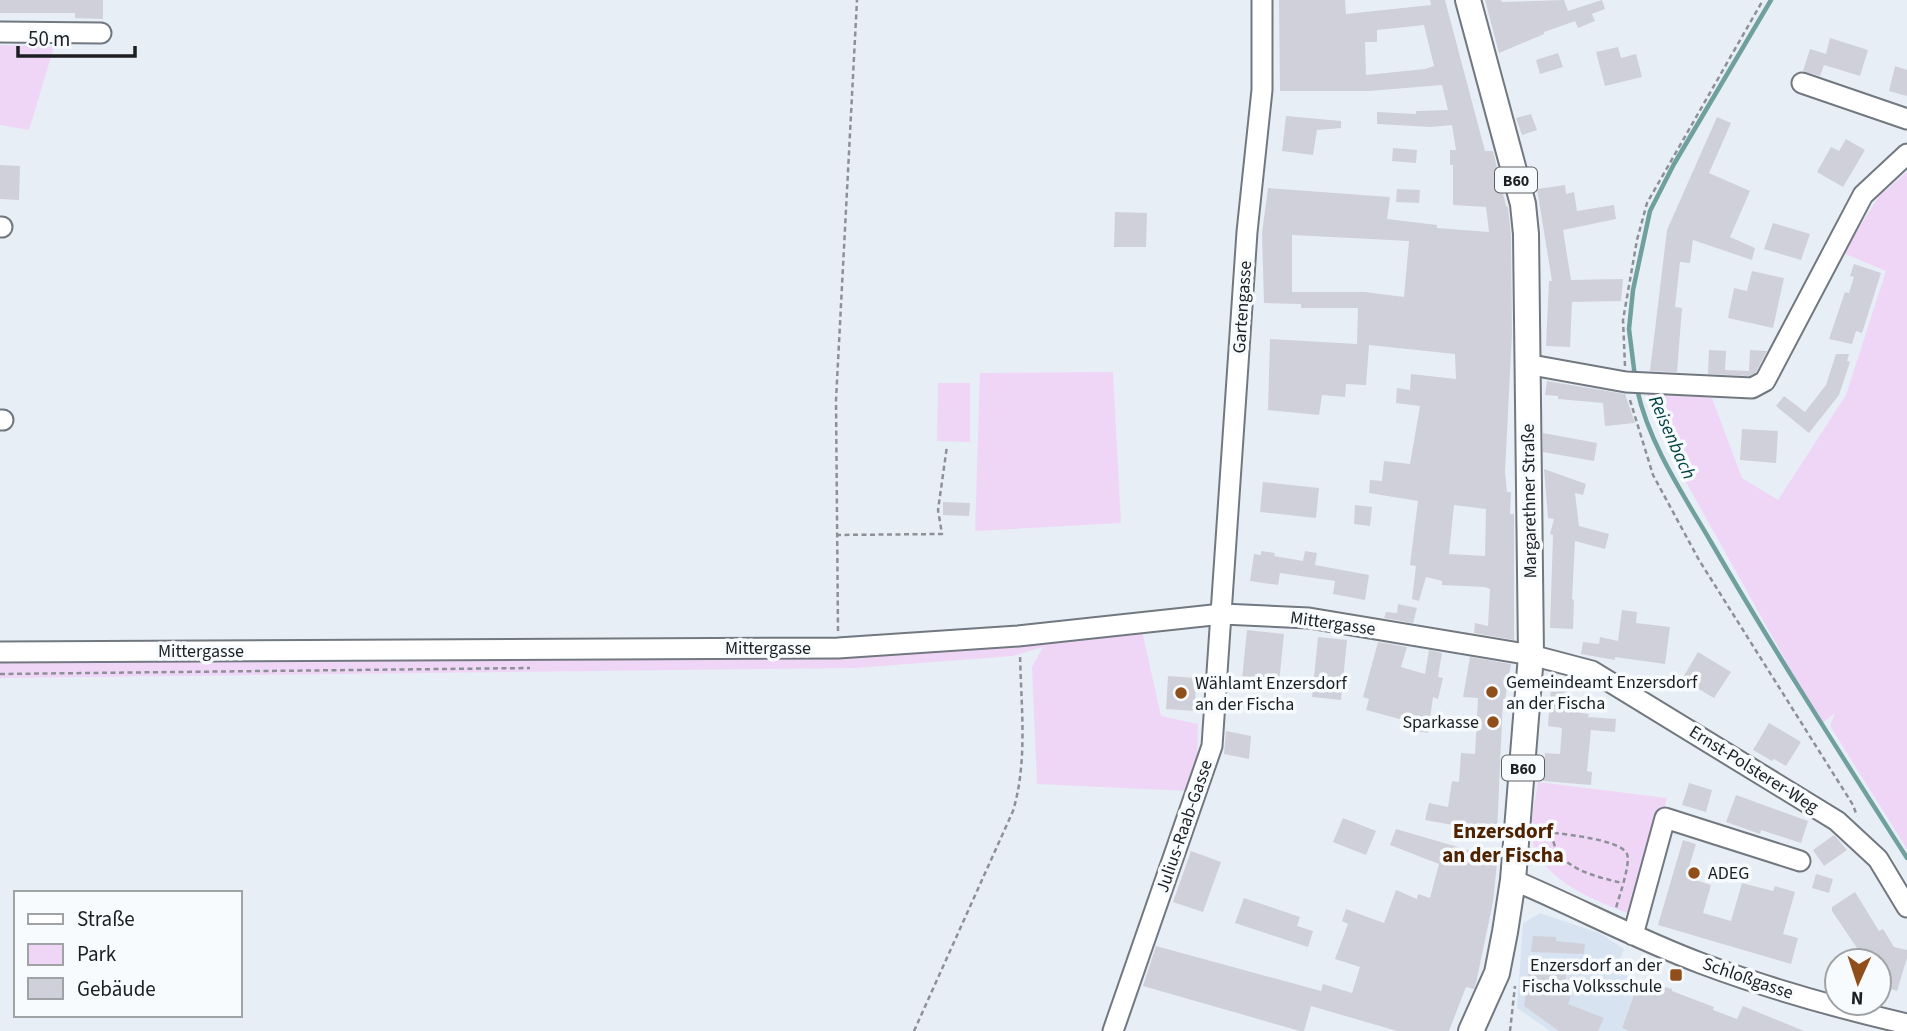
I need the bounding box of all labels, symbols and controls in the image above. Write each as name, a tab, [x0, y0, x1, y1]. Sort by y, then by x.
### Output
scale bar	[18, 14, 135, 58]
text: 50 m	[28, 24, 70, 54]
road number: B60	[1495, 168, 1537, 192]
street label: Gartengasse	[1227, 260, 1258, 354]
water label: Reisenbach	[1641, 391, 1702, 484]
street label: Margarethner Straße	[1516, 423, 1543, 579]
street label: Mittergasse	[1289, 605, 1377, 642]
street label: Mittergasse	[725, 636, 811, 661]
street label: Mittergasse	[158, 639, 244, 664]
place label: Gemeindeamt Enzersdorf an der Fischa	[1506, 670, 1698, 716]
place label: Wählamt Enzersdorf an der Fischa	[1195, 671, 1347, 717]
marker: Gemeindeamt Enzersdorf an der Fischa	[1484, 684, 1500, 700]
marker: Wählamt Enzersdorf an der Fischa	[1173, 685, 1189, 701]
place label: Sparkasse	[1403, 710, 1479, 735]
marker: Sparkasse	[1485, 714, 1501, 730]
street label: Ernst-Polsterer-Weg	[1684, 720, 1823, 819]
road number: B60	[1502, 755, 1544, 780]
street label: Julius-Raab-Gasse	[1150, 756, 1219, 896]
district label: Enzersdorf an der Fischa	[1442, 816, 1564, 870]
place label: ADEG	[1708, 861, 1749, 886]
marker: ADEG	[1686, 865, 1702, 881]
legend	[14, 891, 242, 1017]
text: Straße	[77, 904, 135, 934]
text: Park	[77, 939, 117, 969]
north arrow	[1823, 947, 1893, 1017]
street label: Schloßgasse	[1699, 951, 1796, 1006]
place label: Enzersdorf an der Fischa Volksschule	[1522, 953, 1663, 999]
marker: Enzersdorf an der Fischa Volksschule	[1668, 967, 1684, 983]
text: Gebäude	[77, 974, 156, 1004]
text: N	[1850, 984, 1864, 1011]

